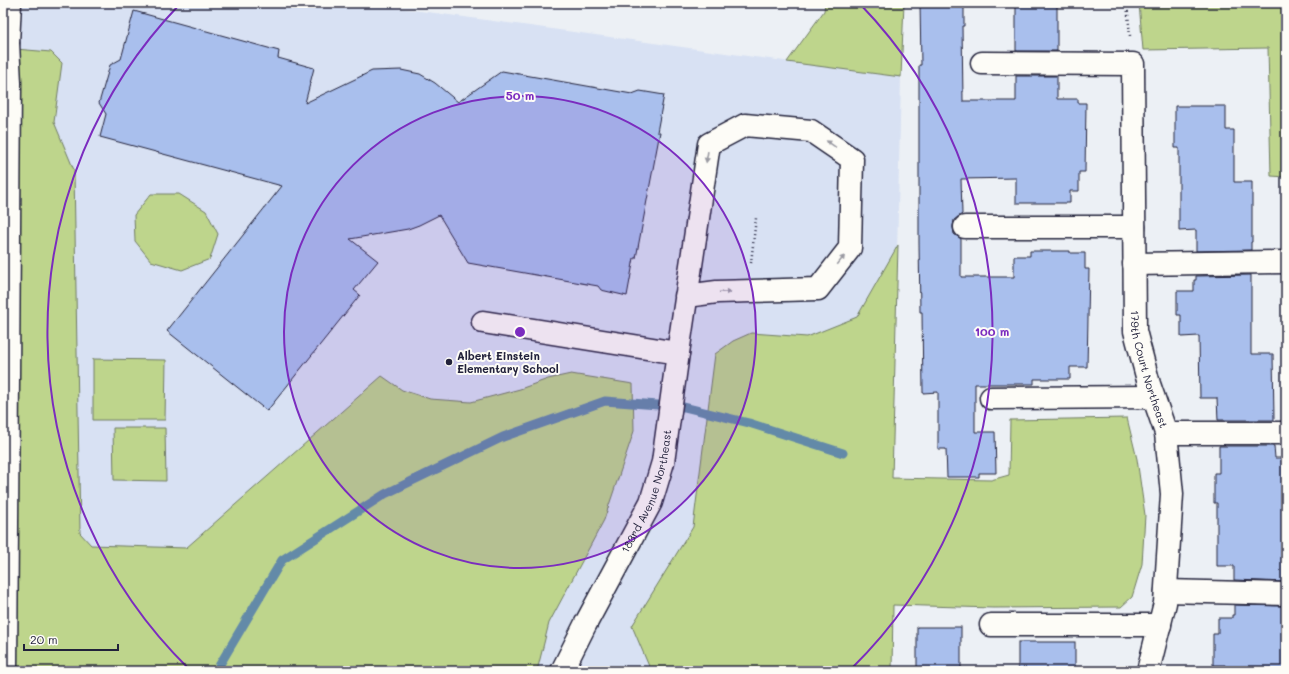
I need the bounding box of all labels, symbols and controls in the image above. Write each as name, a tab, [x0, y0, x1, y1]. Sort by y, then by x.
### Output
text: 50 m	[506, 87, 534, 103]
one-way arrow	[825, 140, 836, 148]
one-way arrow	[704, 151, 710, 163]
one-way arrow	[837, 254, 845, 265]
one-way arrow	[719, 289, 732, 295]
street label: 179th Court Northeast	[1128, 310, 1172, 430]
text: 100 m	[975, 323, 1009, 339]
centre of rings	[513, 325, 527, 339]
place label: Albert Einstein Elementary School	[457, 348, 559, 376]
marker: Albert Einstein Elementary School	[444, 357, 454, 367]
street label: 183rd Avenue Northeast	[617, 428, 674, 555]
scale bar	[24, 626, 118, 652]
text: 20 m	[30, 631, 58, 647]

